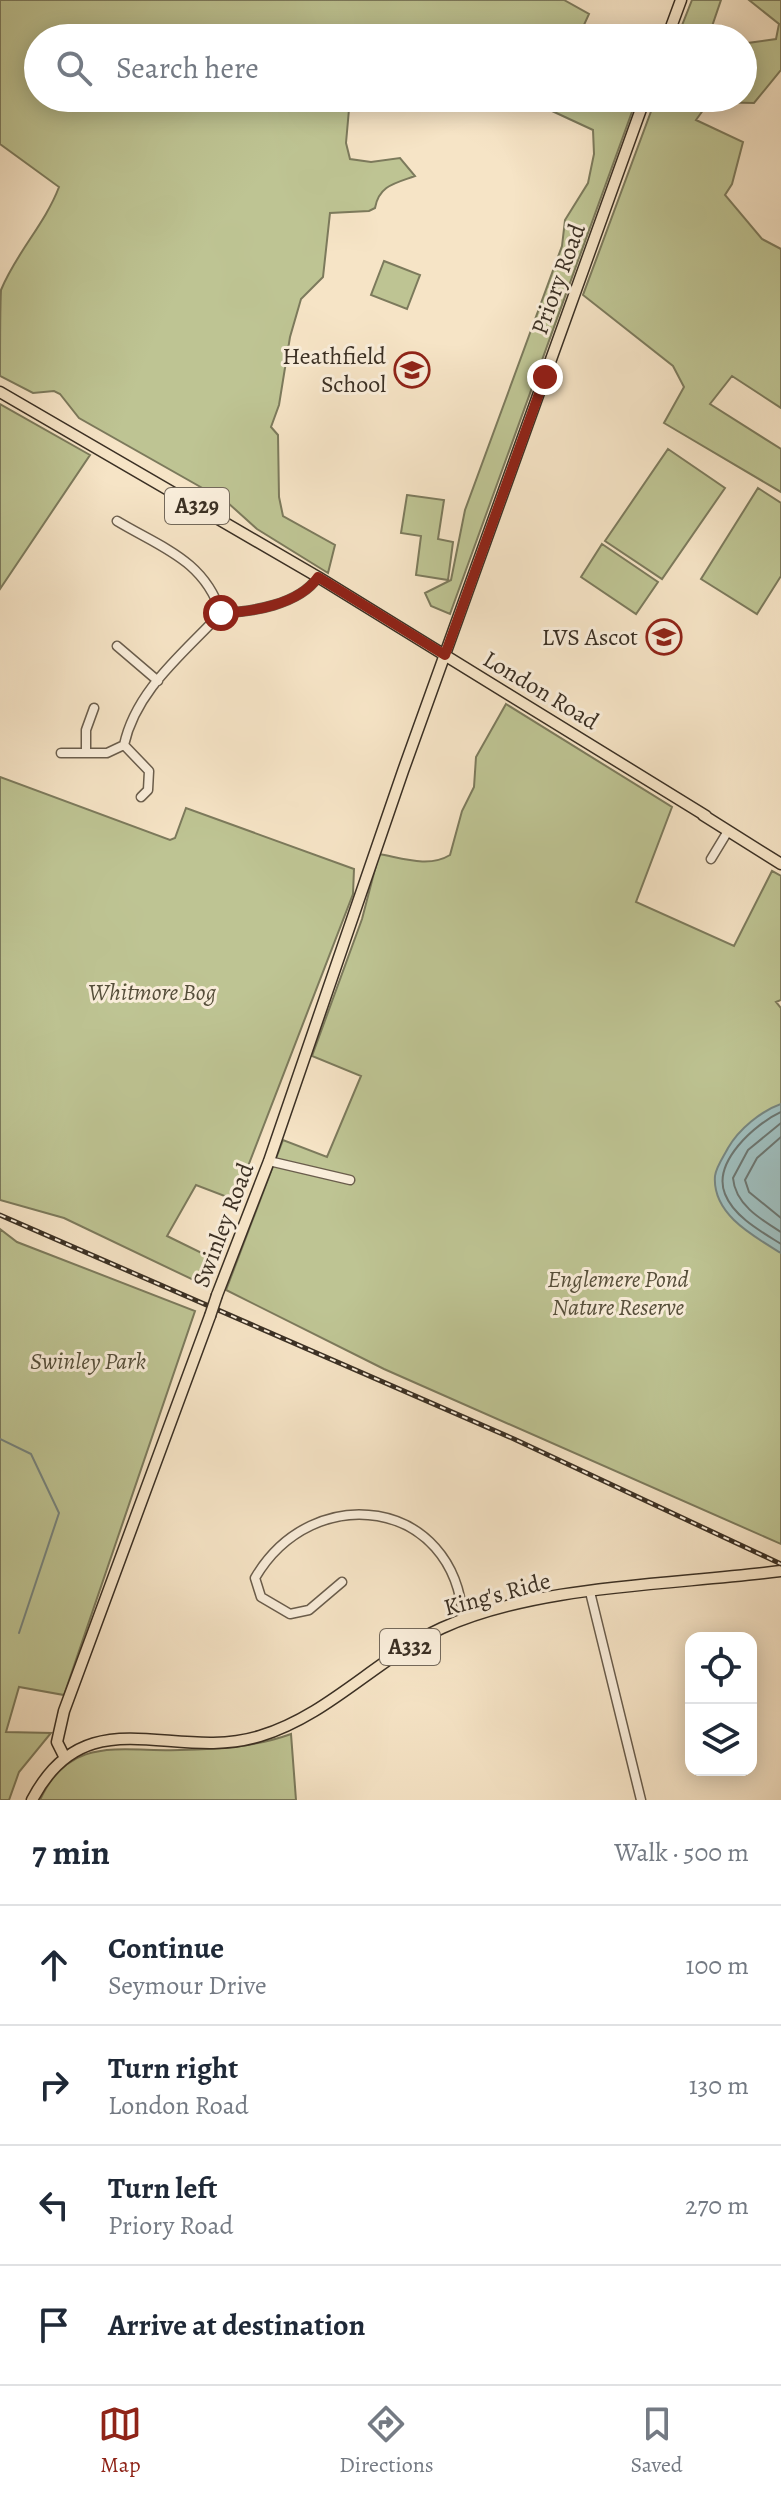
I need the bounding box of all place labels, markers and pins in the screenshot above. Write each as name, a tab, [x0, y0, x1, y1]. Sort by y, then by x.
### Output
place label: Heathfield School	[282, 340, 386, 400]
school or university icon: Heathfield School	[393, 351, 431, 389]
school or university icon: LVS Ascot	[645, 618, 683, 656]
place label: LVS Ascot	[542, 621, 638, 653]

